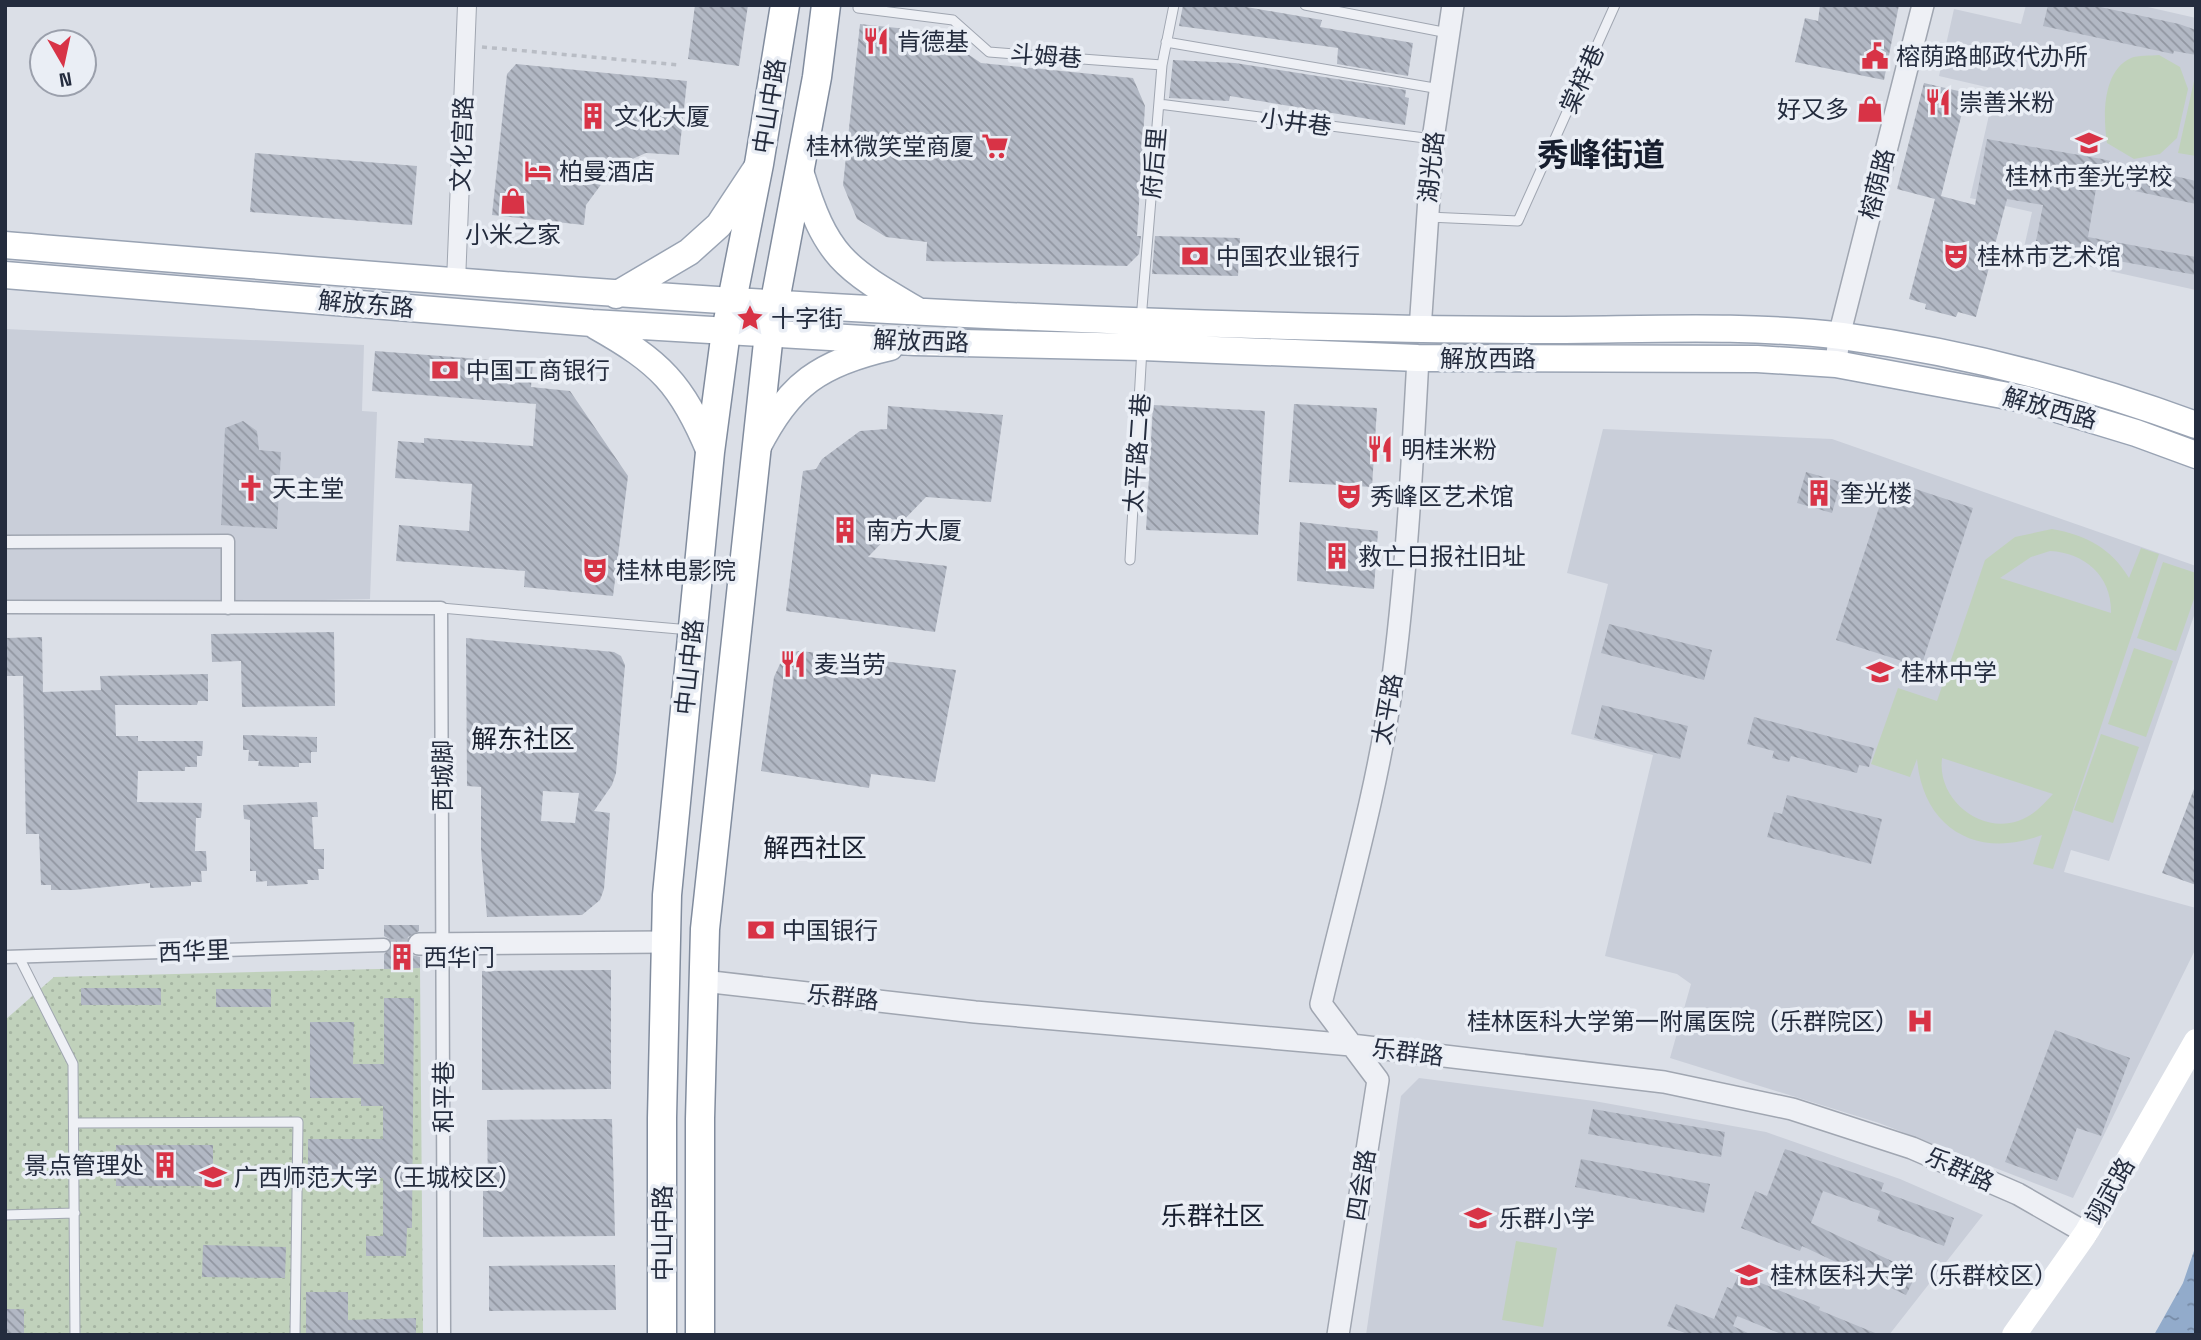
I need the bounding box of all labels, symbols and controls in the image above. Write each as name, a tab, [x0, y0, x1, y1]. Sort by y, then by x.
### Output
restaurant icon: 肯德基	[861, 26, 891, 56]
place label: 肯德基	[897, 26, 969, 57]
north arrow	[28, 28, 98, 98]
street label: 斗姆巷	[1009, 38, 1083, 74]
street label: 棠梓巷	[1553, 40, 1611, 118]
public building icon: 榕荫路邮政代办所	[1860, 41, 1890, 71]
place label: 榕荫路邮政代办所	[1896, 41, 2088, 72]
street label: 中山中路	[746, 56, 792, 156]
text: N	[57, 66, 74, 93]
restaurant icon: 崇善米粉	[1923, 87, 1953, 117]
place label: 崇善米粉	[1959, 87, 2055, 118]
place label: 好又多	[1777, 94, 1849, 125]
shop icon: 好又多	[1855, 94, 1885, 124]
street label: 文化宫路	[445, 95, 479, 193]
building icon: 文化大厦	[578, 101, 608, 131]
place label: 文化大厦	[614, 101, 710, 132]
street label: 小井巷	[1258, 102, 1334, 142]
street label: 府后里	[1135, 126, 1173, 200]
school or university icon: 桂林市奎光学校	[2074, 128, 2104, 158]
street label: 湖光路	[1412, 130, 1450, 204]
place label: 桂林微笑堂商厦	[806, 131, 974, 162]
supermarket icon: 桂林微笑堂商厦	[980, 131, 1010, 161]
district label: 秀峰街道	[1537, 135, 1665, 175]
street label: 榕荫路	[1853, 145, 1901, 223]
hotel icon: 柏曼酒店	[523, 156, 553, 186]
place label: 柏曼酒店	[559, 156, 655, 187]
place label: 桂林市奎光学校	[2005, 161, 2173, 192]
shop icon: 小米之家	[498, 186, 528, 216]
place label: 小米之家	[465, 219, 561, 250]
bank icon: 中国农业银行	[1180, 241, 1210, 271]
place label: 中国农业银行	[1216, 241, 1360, 272]
theatre icon: 桂林市艺术馆	[1941, 241, 1971, 271]
place label: 桂林市艺术馆	[1977, 241, 2121, 272]
street label: 解放东路	[317, 284, 415, 324]
place icon: 十字街	[735, 303, 765, 333]
place label: 十字街	[771, 303, 843, 334]
street label: 解放西路	[872, 324, 970, 358]
street label: 解放西路	[1440, 343, 1536, 374]
bank icon: 中国工商银行	[430, 355, 460, 385]
place label: 中国工商银行	[466, 355, 610, 386]
street label: 解放西路	[2000, 381, 2100, 435]
street label: 太平路二巷	[1117, 392, 1157, 514]
restaurant icon: 明桂米粉	[1365, 434, 1395, 464]
place label: 明桂米粉	[1401, 434, 1497, 465]
church icon: 天主堂	[236, 473, 266, 503]
place label: 天主堂	[272, 473, 344, 504]
building icon: 奎光楼	[1804, 478, 1834, 508]
place label: 奎光楼	[1840, 478, 1912, 509]
theatre icon: 秀峰区艺术馆	[1334, 481, 1364, 511]
place label: 秀峰区艺术馆	[1370, 481, 1514, 512]
building icon: 南方大厦	[830, 515, 860, 545]
place label: 南方大厦	[866, 515, 962, 546]
building icon: 救亡日报社旧址	[1322, 541, 1352, 571]
place label: 救亡日报社旧址	[1358, 541, 1526, 572]
theatre icon: 桂林电影院	[580, 555, 610, 585]
place label: 桂林电影院	[616, 555, 736, 586]
street label: 中山中路	[669, 618, 709, 716]
restaurant icon: 麦当劳	[778, 649, 808, 679]
place label: 麦当劳	[814, 649, 886, 680]
school or university icon: 桂林中学	[1865, 657, 1895, 687]
place label: 桂林中学	[1901, 657, 1997, 688]
street label: 太平路	[1365, 671, 1409, 747]
district label: 解东社区	[471, 722, 575, 756]
street label: 西城脚	[427, 740, 458, 812]
district label: 解西社区	[763, 831, 867, 865]
bank icon: 中国银行	[746, 915, 776, 945]
place label: 中国银行	[782, 915, 878, 946]
street label: 西华里	[157, 934, 231, 968]
building icon: 西华门	[387, 942, 417, 972]
place label: 西华门	[423, 942, 495, 973]
street label: 乐群路	[806, 978, 880, 1016]
place label: 桂林医科大学第一附属医院（乐群院区）	[1467, 1006, 1899, 1037]
hospital icon: 桂林医科大学第一附属医院（乐群院区）	[1905, 1006, 1935, 1036]
street label: 乐群路	[1370, 1032, 1446, 1072]
street label: 和平巷	[428, 1061, 459, 1133]
street label: 乐群路	[1921, 1140, 1999, 1198]
street label: 四会路	[1340, 1147, 1382, 1223]
place label: 景点管理处	[24, 1150, 144, 1181]
building icon: 景点管理处	[150, 1150, 180, 1180]
street label: 翊武路	[2079, 1152, 2141, 1230]
school or university icon: 广西师范大学（王城校区）	[198, 1162, 228, 1192]
place label: 广西师范大学（王城校区）	[234, 1162, 522, 1193]
street label: 中山中路	[647, 1185, 678, 1281]
district label: 乐群社区	[1161, 1199, 1265, 1233]
school or university icon: 乐群小学	[1463, 1203, 1493, 1233]
place label: 乐群小学	[1499, 1203, 1595, 1234]
school or university icon: 桂林医科大学（乐群校区）	[1734, 1260, 1764, 1290]
place label: 桂林医科大学（乐群校区）	[1770, 1260, 2058, 1291]

